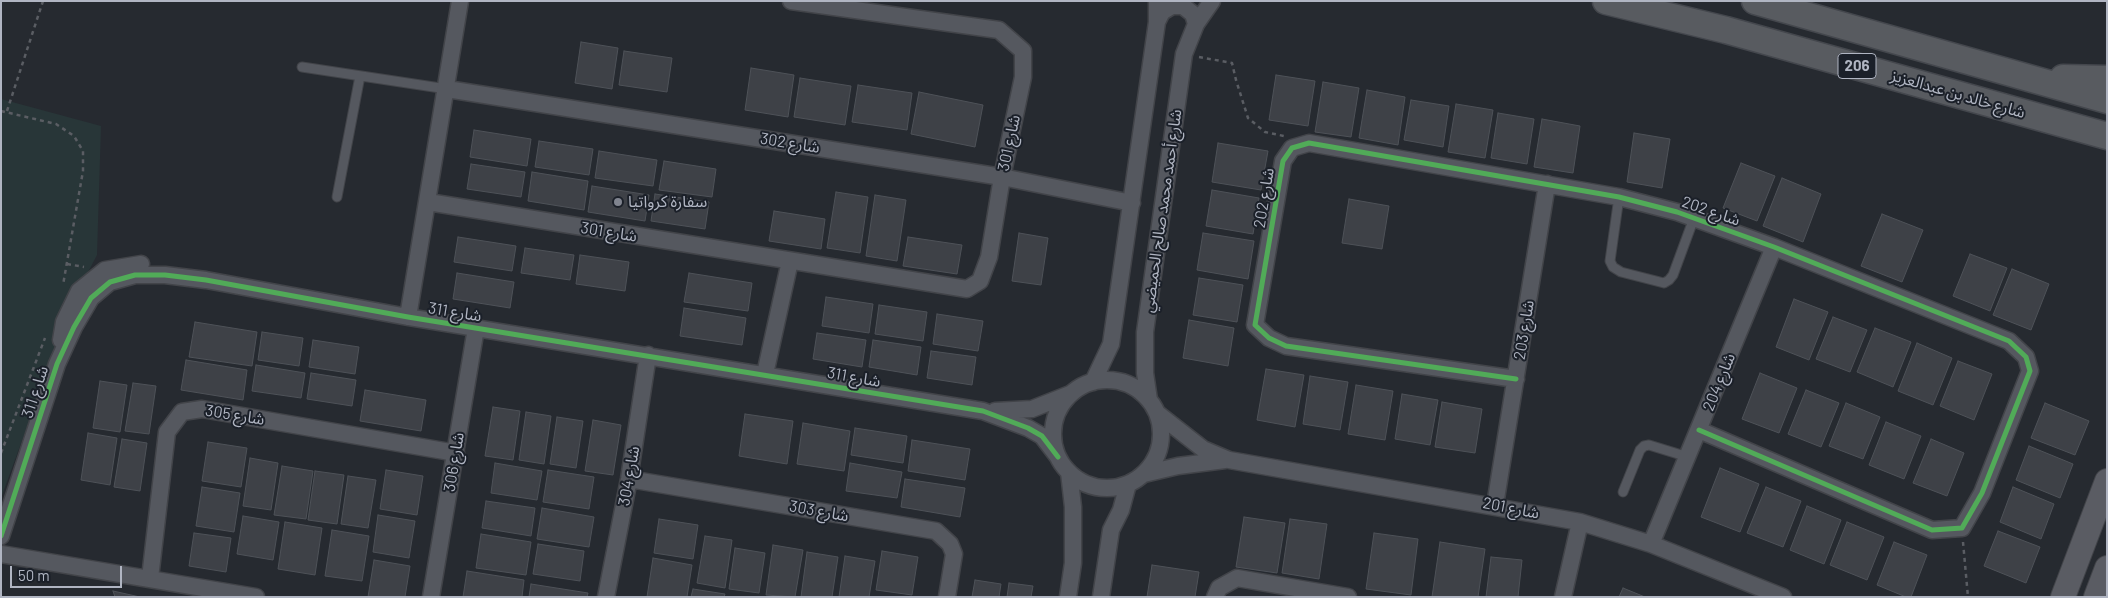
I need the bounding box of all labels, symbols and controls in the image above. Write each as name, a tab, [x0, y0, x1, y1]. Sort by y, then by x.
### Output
road number: 206	[1838, 54, 1876, 78]
street label: شارع خالد بن عبدالعزيز	[1889, 66, 2027, 122]
street label: شارع أحمد محمد صالح الحميضي	[1138, 108, 1186, 314]
street label: شارع 301	[994, 113, 1024, 173]
street label: شارع 302	[759, 129, 821, 157]
street label: شارع 202	[1250, 167, 1278, 229]
place label: سفارة كرواتيا	[628, 192, 707, 212]
street label: شارع 202	[1679, 192, 1743, 230]
marker: سفارة كرواتيا	[612, 196, 624, 208]
street label: شارع 301	[579, 218, 639, 246]
street label: شارع 311	[427, 298, 483, 326]
street label: شارع 203	[1510, 299, 1538, 361]
street label: شارع 204	[1699, 350, 1739, 414]
street label: شارع 311	[18, 363, 52, 421]
street label: شارع 311	[826, 363, 882, 391]
street label: شارع 305	[204, 401, 266, 429]
street label: شارع 306	[440, 431, 468, 493]
street label: شارع 304	[614, 445, 644, 507]
street label: شارع 201	[1481, 493, 1541, 523]
street label: شارع 303	[788, 496, 850, 526]
scale bar	[12, 556, 125, 588]
text: 50 m	[18, 566, 50, 584]

